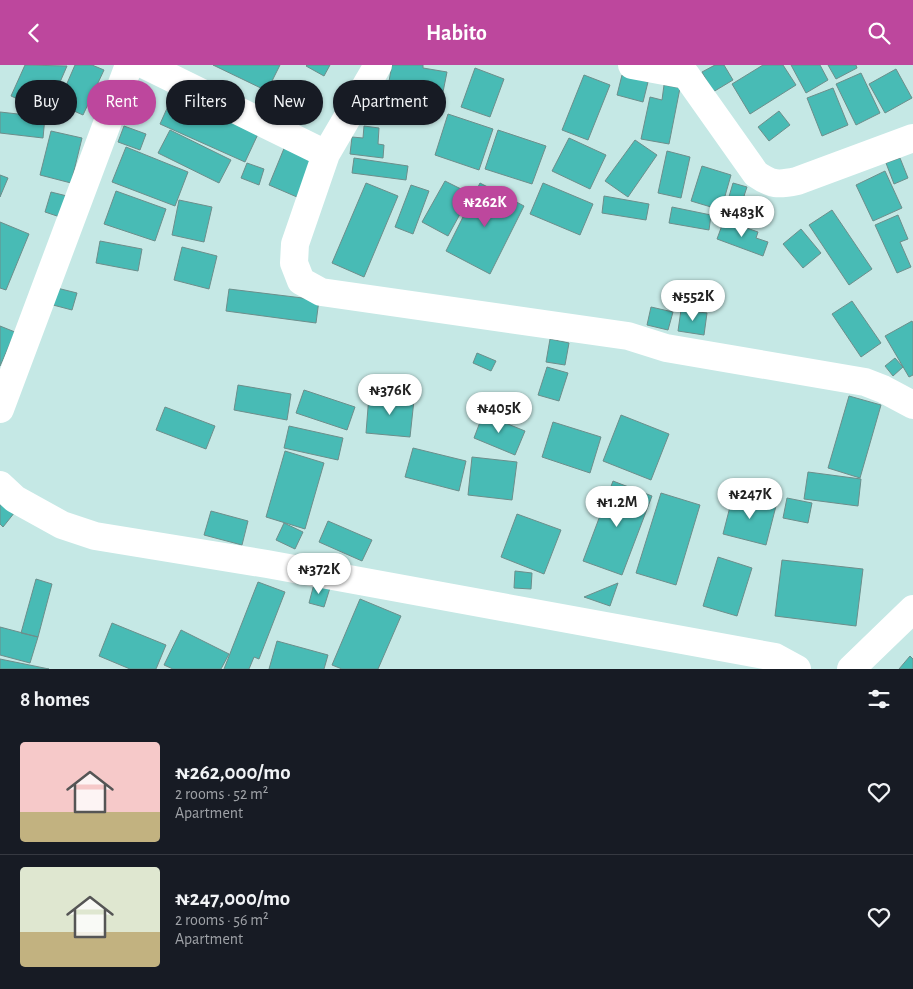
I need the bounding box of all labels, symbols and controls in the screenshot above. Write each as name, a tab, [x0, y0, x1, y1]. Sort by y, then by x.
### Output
icon: back	[20, 19, 48, 47]
icon: search	[865, 19, 893, 47]
text: Habito	[426, 22, 487, 44]
chip: Buy	[15, 80, 77, 125]
chip: Rent	[87, 80, 156, 125]
chip: Filters	[166, 80, 245, 125]
chip: New	[255, 80, 323, 125]
chip: Apartment	[333, 80, 446, 125]
pin: ₦262K	[450, 185, 520, 228]
text: ₦262K	[463, 194, 507, 210]
pin: ₦483K	[707, 195, 777, 238]
text: ₦483K	[720, 204, 764, 220]
pin: ₦552K	[658, 279, 728, 322]
text: ₦552K	[672, 288, 714, 304]
pin: ₦376K	[355, 373, 425, 416]
text: ₦376K	[369, 382, 411, 398]
pin: ₦405K	[464, 391, 534, 434]
text: ₦405K	[477, 400, 521, 416]
pin: ₦247K	[715, 477, 785, 520]
pin: ₦1.2M	[582, 485, 652, 528]
text: ₦247K	[728, 486, 772, 502]
text: ₦1.2M	[597, 494, 638, 510]
pin: ₦372K	[284, 553, 354, 595]
text: ₦372K	[298, 561, 340, 577]
icon: filters	[865, 685, 893, 713]
text: 8 homes	[20, 689, 90, 710]
icon: home	[60, 762, 120, 822]
text: ₦262,000/mo	[175, 762, 291, 783]
icon: heart	[865, 778, 893, 806]
text: 2 rooms · 52 m²	[175, 786, 268, 802]
text: Apartment	[175, 805, 243, 821]
icon: home	[60, 887, 120, 947]
text: ₦247,000/mo	[175, 888, 290, 909]
icon: heart	[865, 903, 893, 931]
text: 2 rooms · 56 m²	[175, 912, 269, 928]
text: Apartment	[175, 931, 243, 947]

